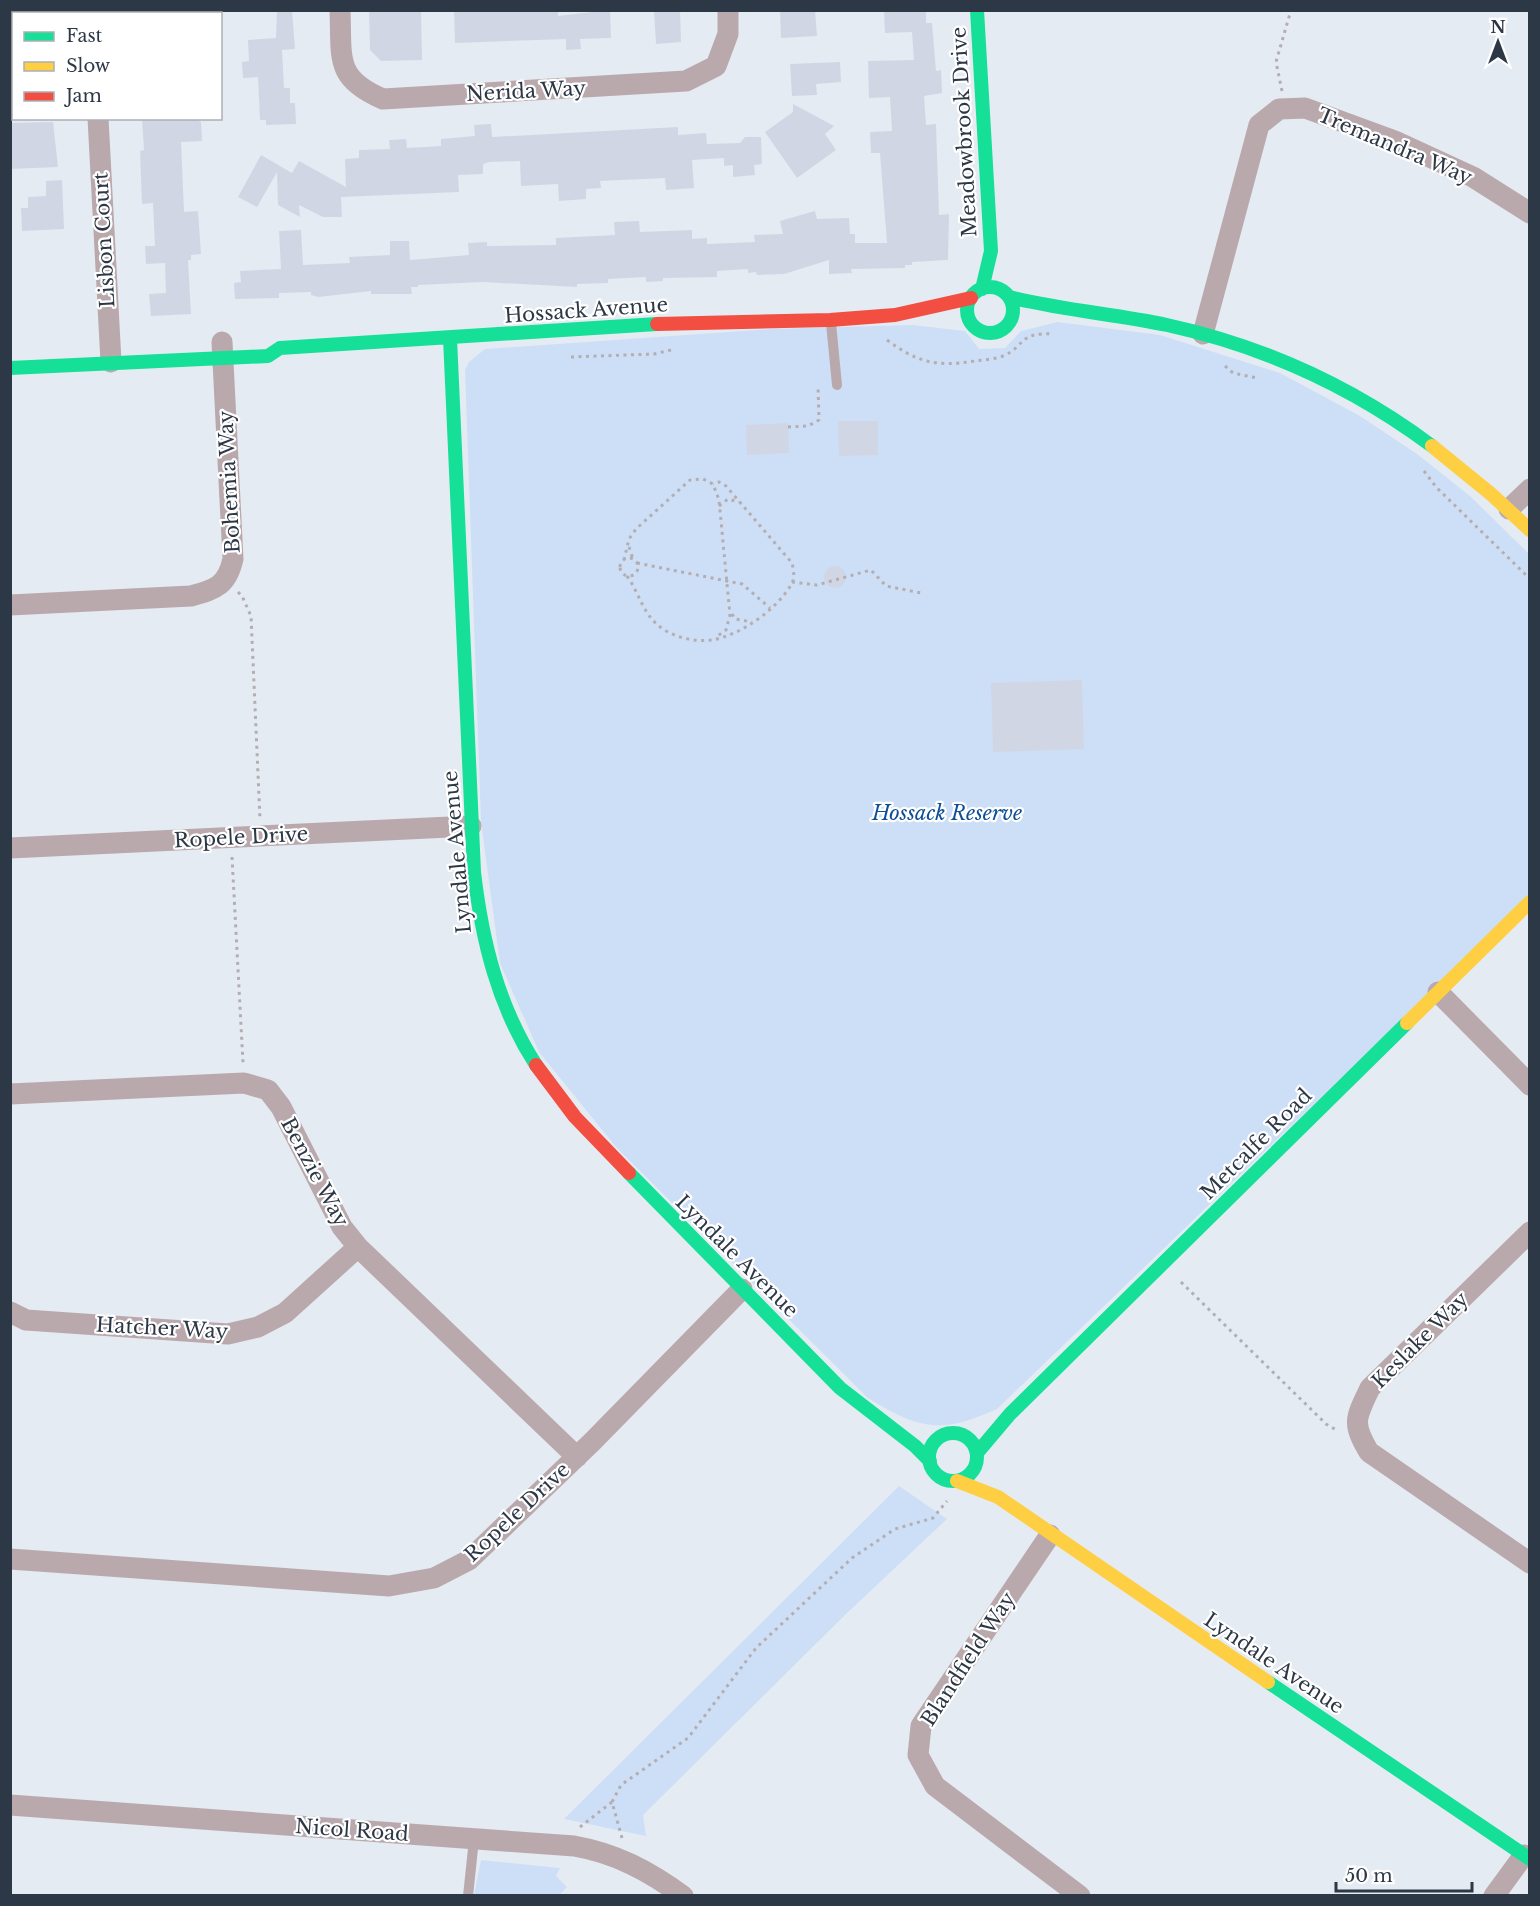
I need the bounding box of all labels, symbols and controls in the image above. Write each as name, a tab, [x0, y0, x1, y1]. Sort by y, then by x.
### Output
legend	[12, 12, 222, 120]
north arrow	[1468, 12, 1528, 72]
text: N	[1490, 17, 1506, 37]
text: Fast	[66, 25, 103, 47]
street label: Meadowbrook Drive	[947, 26, 981, 238]
text: Slow	[66, 55, 111, 77]
street label: Nerida Way	[466, 76, 587, 106]
text: Jam	[64, 85, 102, 107]
street label: Tremandra Way	[1314, 103, 1476, 190]
street label: Lisbon Court	[88, 171, 120, 308]
street label: Hossack Avenue	[503, 292, 669, 328]
street label: Bohemia Way	[213, 410, 245, 554]
street label: Lyndale Avenue	[438, 770, 476, 934]
park label: Hossack Reserve	[871, 801, 1022, 825]
street label: Ropele Drive	[173, 821, 309, 853]
street label: Metcalfe Road	[1196, 1084, 1316, 1204]
street label: Benzie Way	[276, 1113, 354, 1231]
street label: Lyndale Avenue	[671, 1190, 803, 1322]
street label: Keslake Way	[1367, 1287, 1473, 1393]
street label: Hatcher Way	[95, 1313, 229, 1343]
street label: Ropele Drive	[460, 1457, 574, 1567]
street label: Blandfield Way	[916, 1587, 1020, 1730]
street label: Lyndale Avenue	[1200, 1607, 1348, 1719]
street label: Nicol Road	[294, 1814, 410, 1846]
scale bar	[1336, 1855, 1472, 1893]
text: 50 m	[1345, 1865, 1393, 1887]

